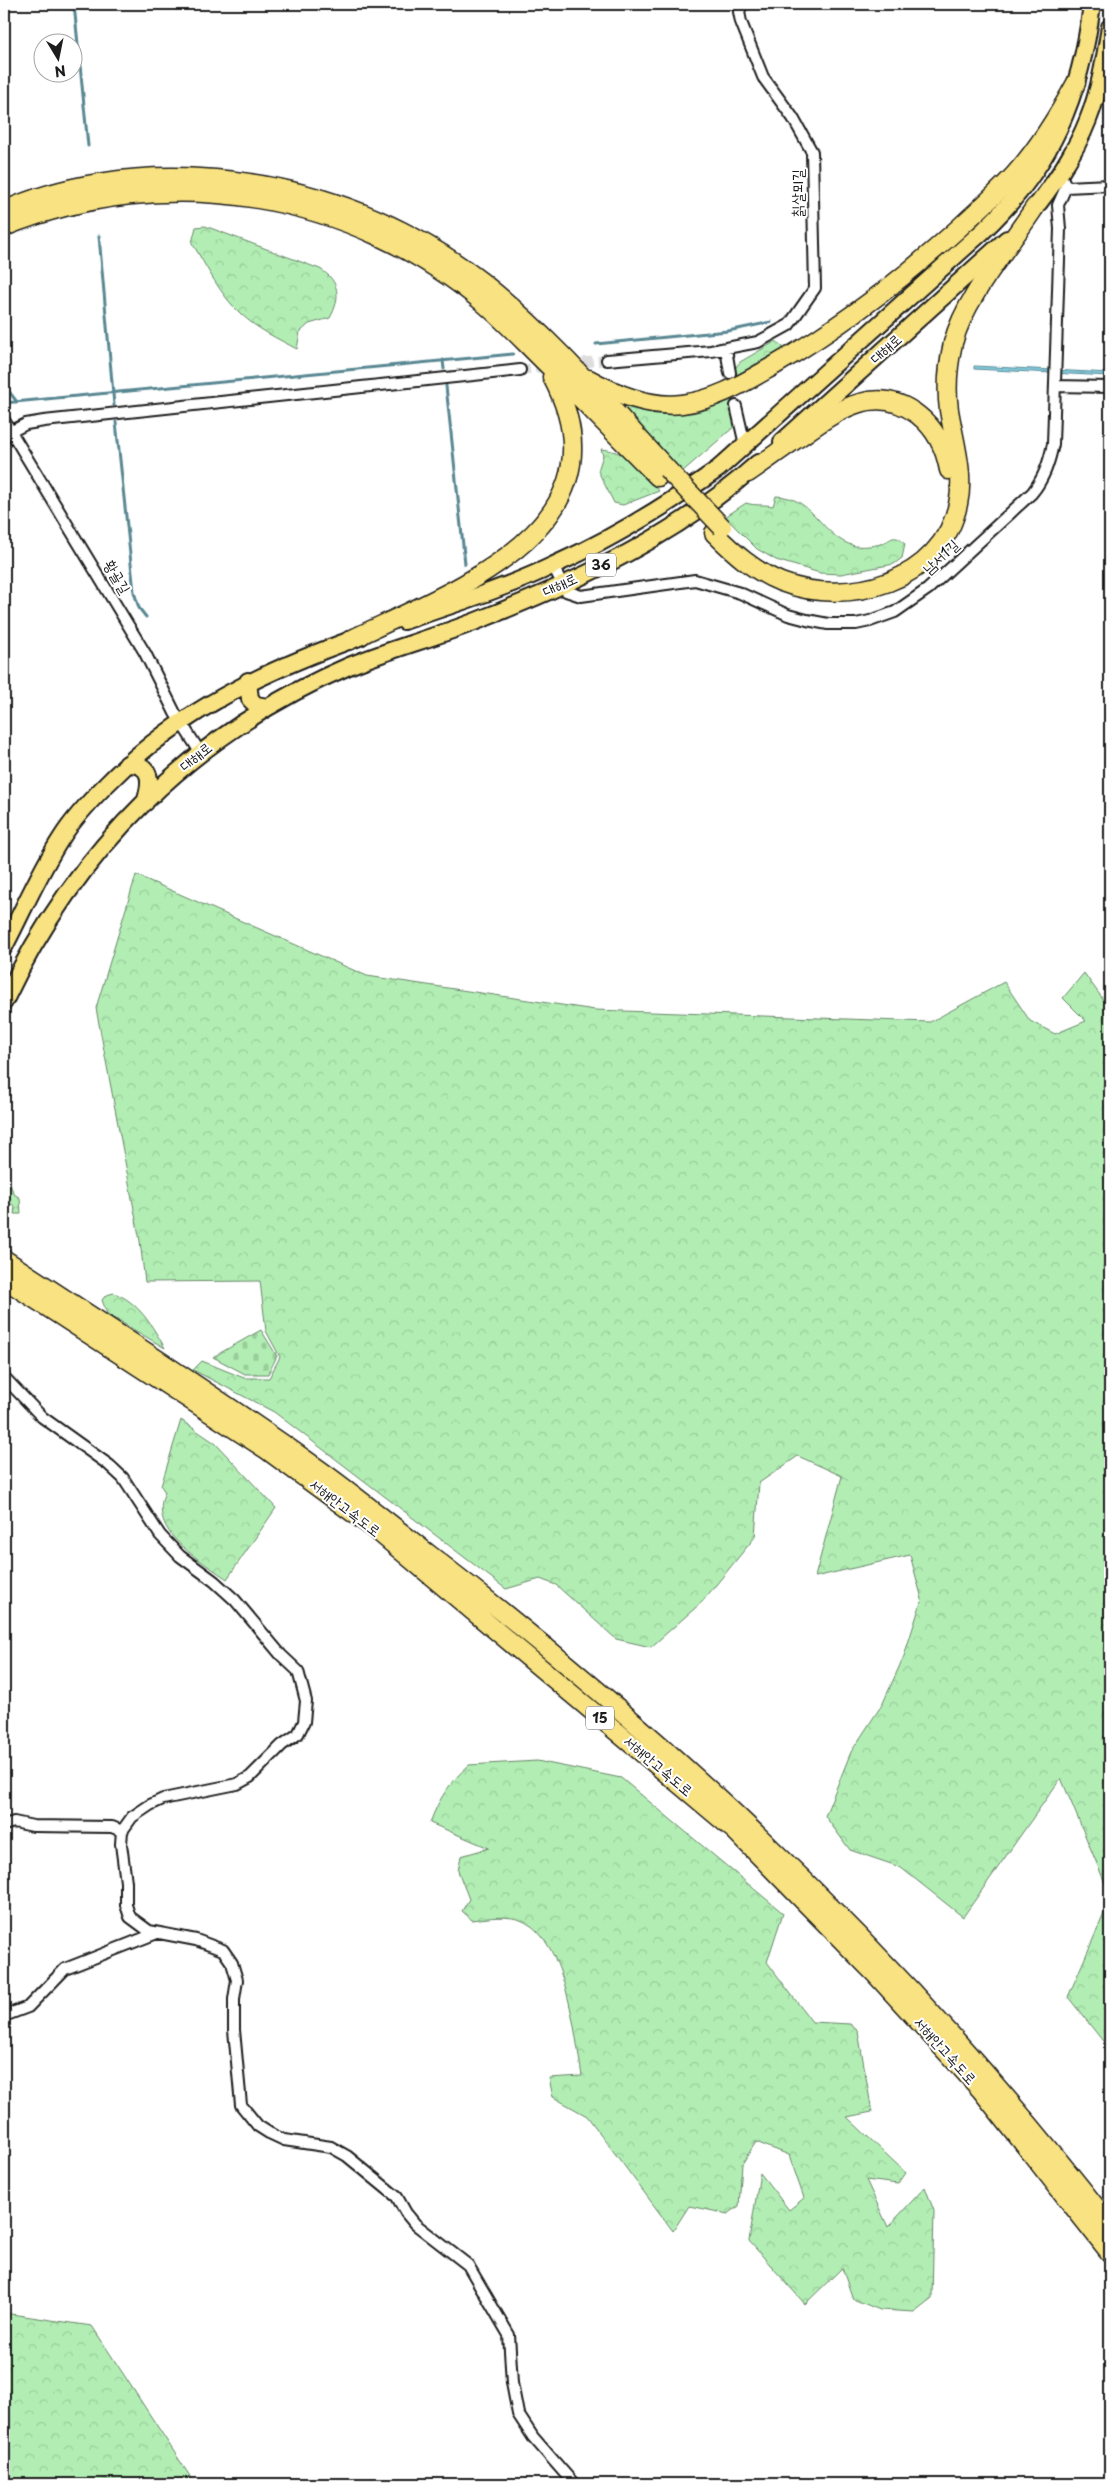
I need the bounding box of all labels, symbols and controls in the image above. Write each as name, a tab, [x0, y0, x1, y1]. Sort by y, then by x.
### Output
north arrow	[32, 32, 82, 82]
text: N	[53, 60, 68, 83]
street label: 칡살뫼길	[785, 169, 808, 217]
street label: 대해로	[864, 327, 906, 369]
street label: 남서1길	[916, 533, 964, 579]
road number: 36	[586, 554, 616, 576]
street label: 황골길	[99, 555, 137, 598]
street label: 대해로	[538, 566, 581, 602]
street label: 대해로	[174, 736, 216, 776]
street label: 서해안고속도로	[305, 1472, 387, 1541]
road number: 15	[586, 1706, 614, 1730]
street label: 서해안고속도로	[619, 1729, 699, 1801]
street label: 서해안고속도로	[909, 2011, 983, 2089]

